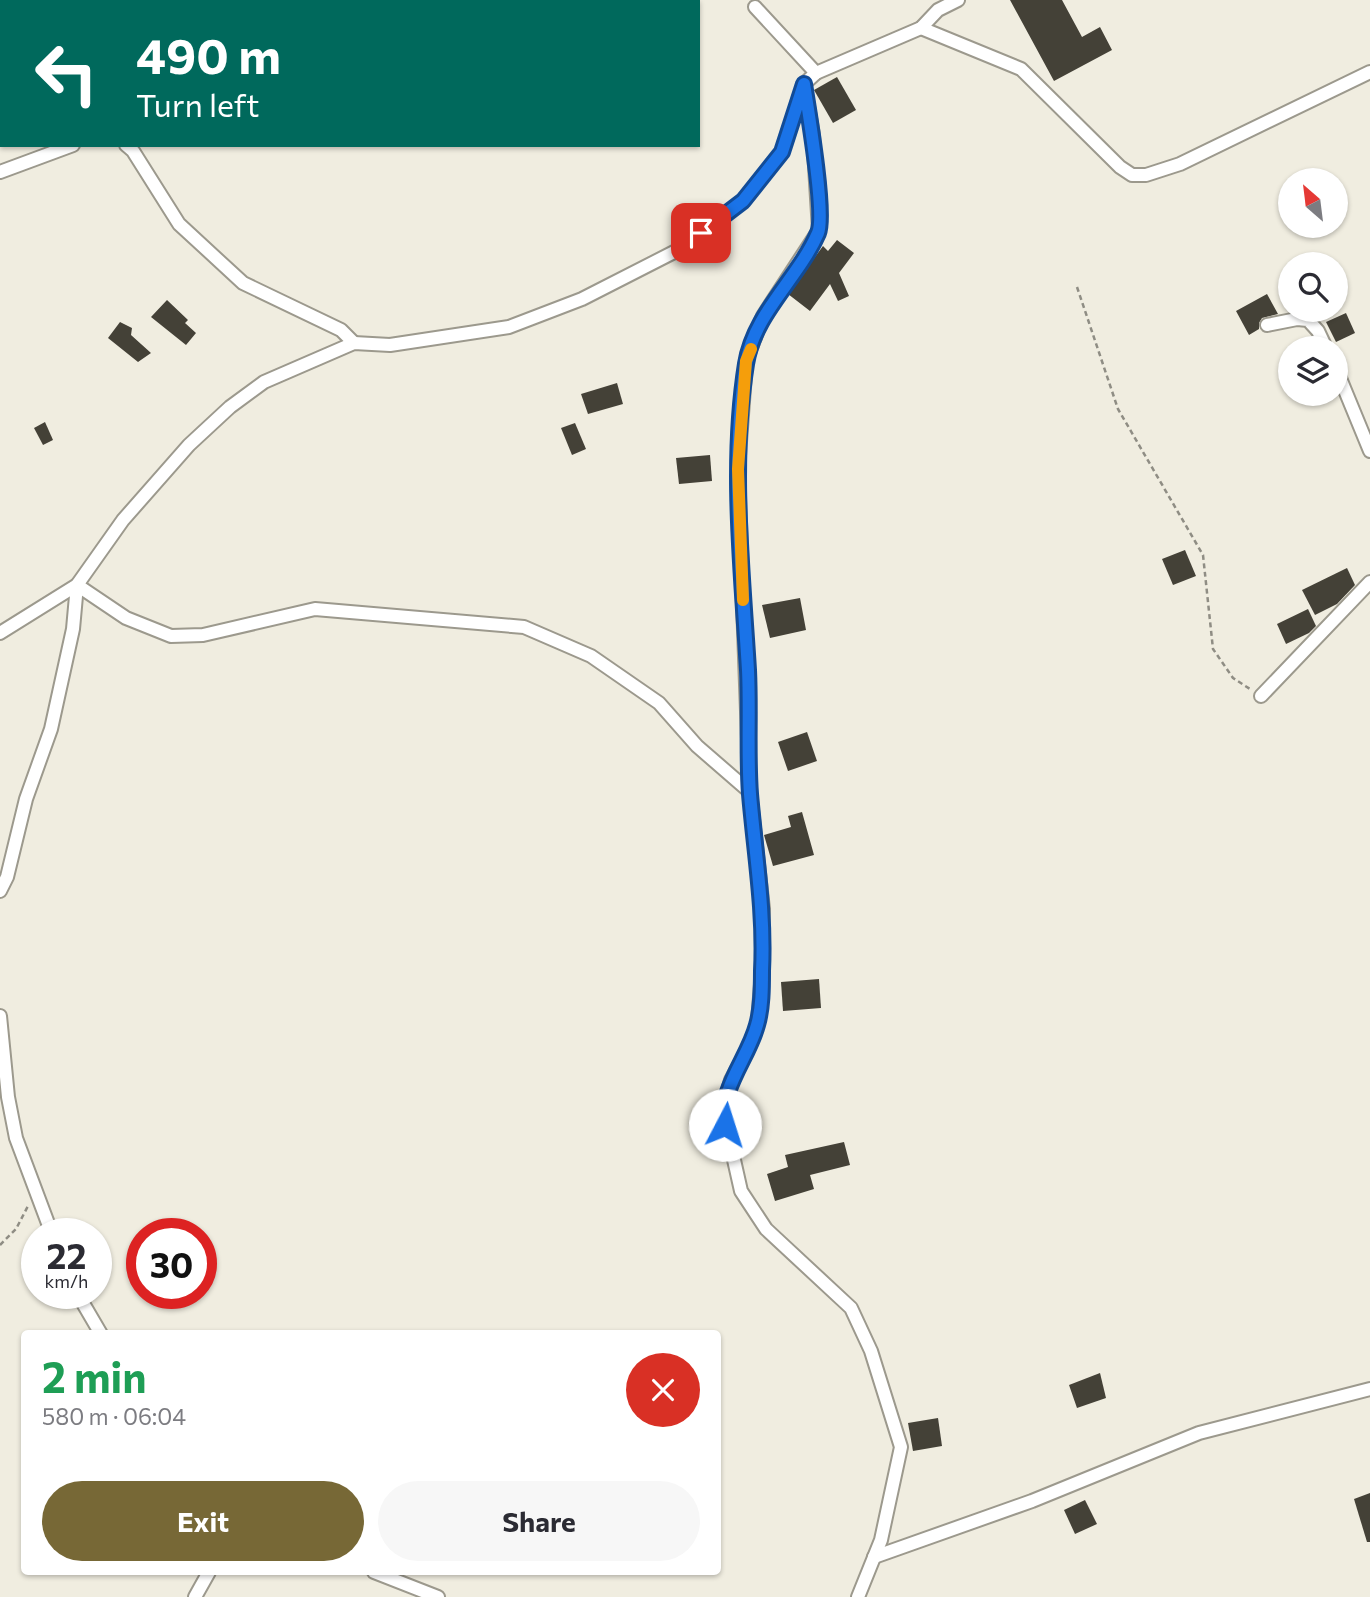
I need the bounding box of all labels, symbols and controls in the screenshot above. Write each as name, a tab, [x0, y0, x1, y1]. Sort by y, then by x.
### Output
text: 490 m	[136, 24, 281, 84]
icon: left	[21, 28, 112, 119]
text: Turn left	[136, 84, 260, 124]
north arrow	[1278, 168, 1348, 238]
map controls	[1278, 168, 1348, 406]
pin	[671, 203, 731, 263]
icon: arrive	[682, 214, 720, 252]
button: search	[1278, 252, 1348, 322]
button: layers	[1278, 336, 1348, 406]
position arrow	[688, 1088, 762, 1162]
speed limit sign: 30	[126, 1218, 217, 1309]
text: 22	[47, 1233, 86, 1276]
text: km/h	[45, 1270, 88, 1292]
text: 2 min	[42, 1350, 147, 1402]
button: close	[626, 1353, 700, 1427]
text: 580 m · 06:04	[42, 1402, 186, 1430]
button: Exit	[42, 1481, 364, 1561]
button: Share	[378, 1481, 700, 1561]

